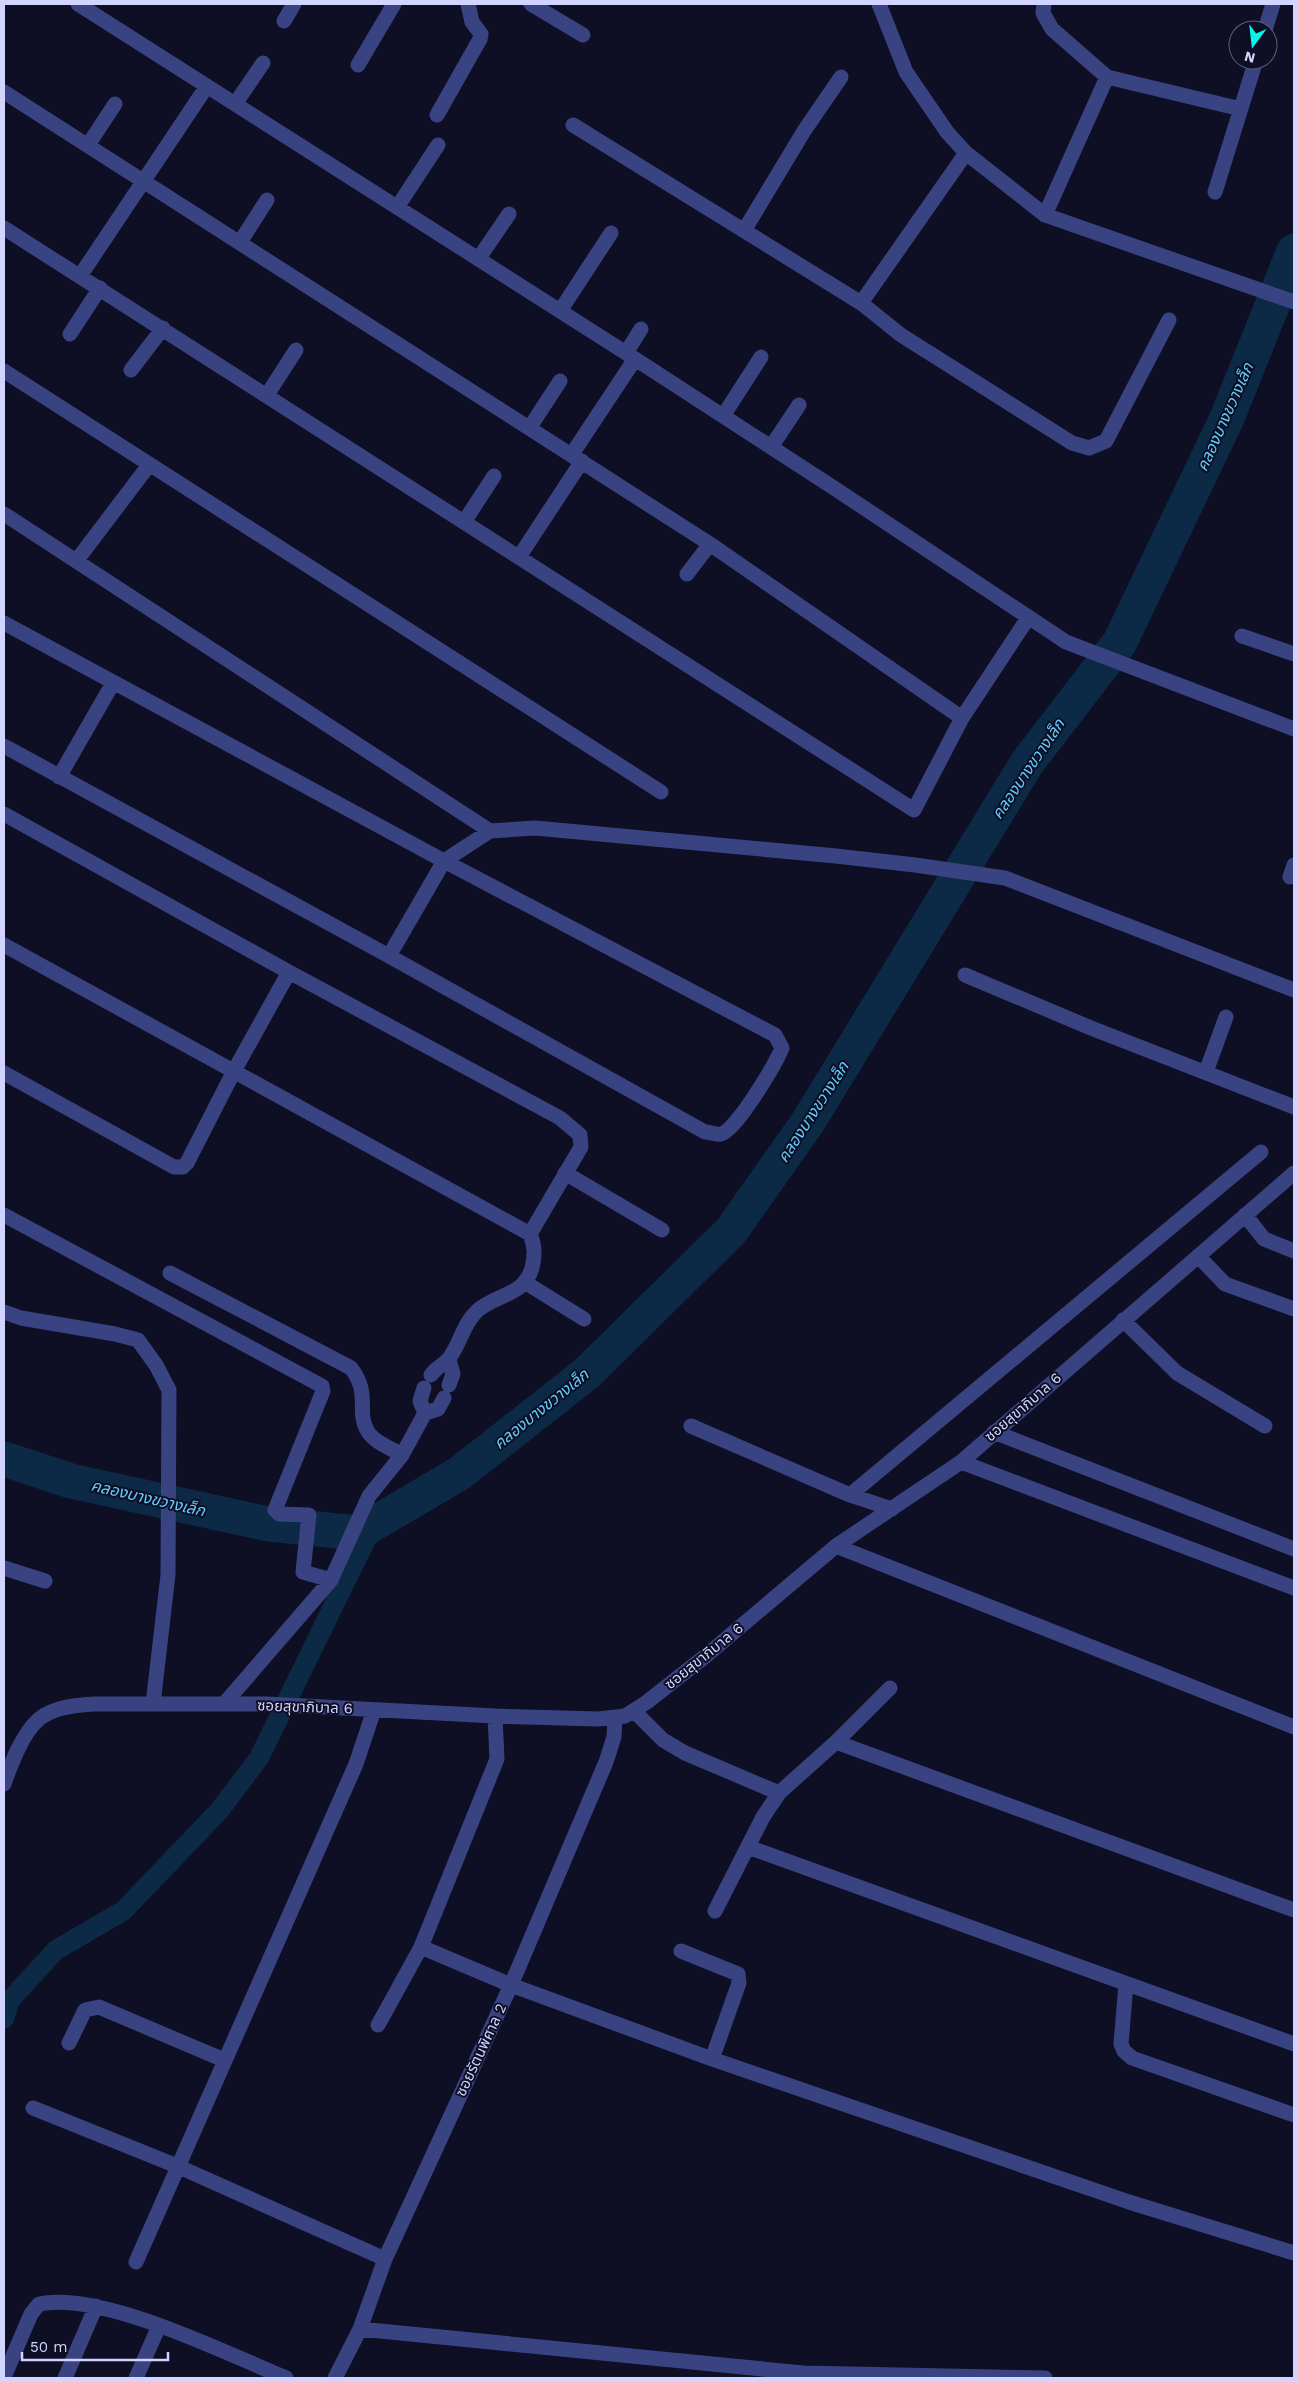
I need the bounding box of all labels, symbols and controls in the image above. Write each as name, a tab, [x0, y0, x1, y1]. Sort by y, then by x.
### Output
north arrow	[1228, 20, 1278, 70]
text: N	[1243, 48, 1257, 67]
water label: คลองบางขวางเล็ก	[1193, 359, 1258, 474]
water label: คลองบางขวางเล็ก	[988, 714, 1069, 823]
water label: คลองบางขวางเล็ก	[773, 1057, 853, 1166]
water label: คลองบางขวางเล็ก	[490, 1364, 593, 1453]
street label: ซอยสุขาภิบาล 6	[981, 1369, 1065, 1445]
water label: คลองบางขวางเล็ก	[89, 1476, 208, 1521]
street label: ซอยสุขาภิบาล 6	[661, 1619, 747, 1693]
street label: ซอยสุขาภิบาล 6	[257, 1696, 353, 1718]
street label: ซอยรัตนพิศาล 2	[452, 2001, 510, 2099]
scale bar	[22, 2330, 169, 2362]
text: 50 m	[30, 2338, 67, 2356]

